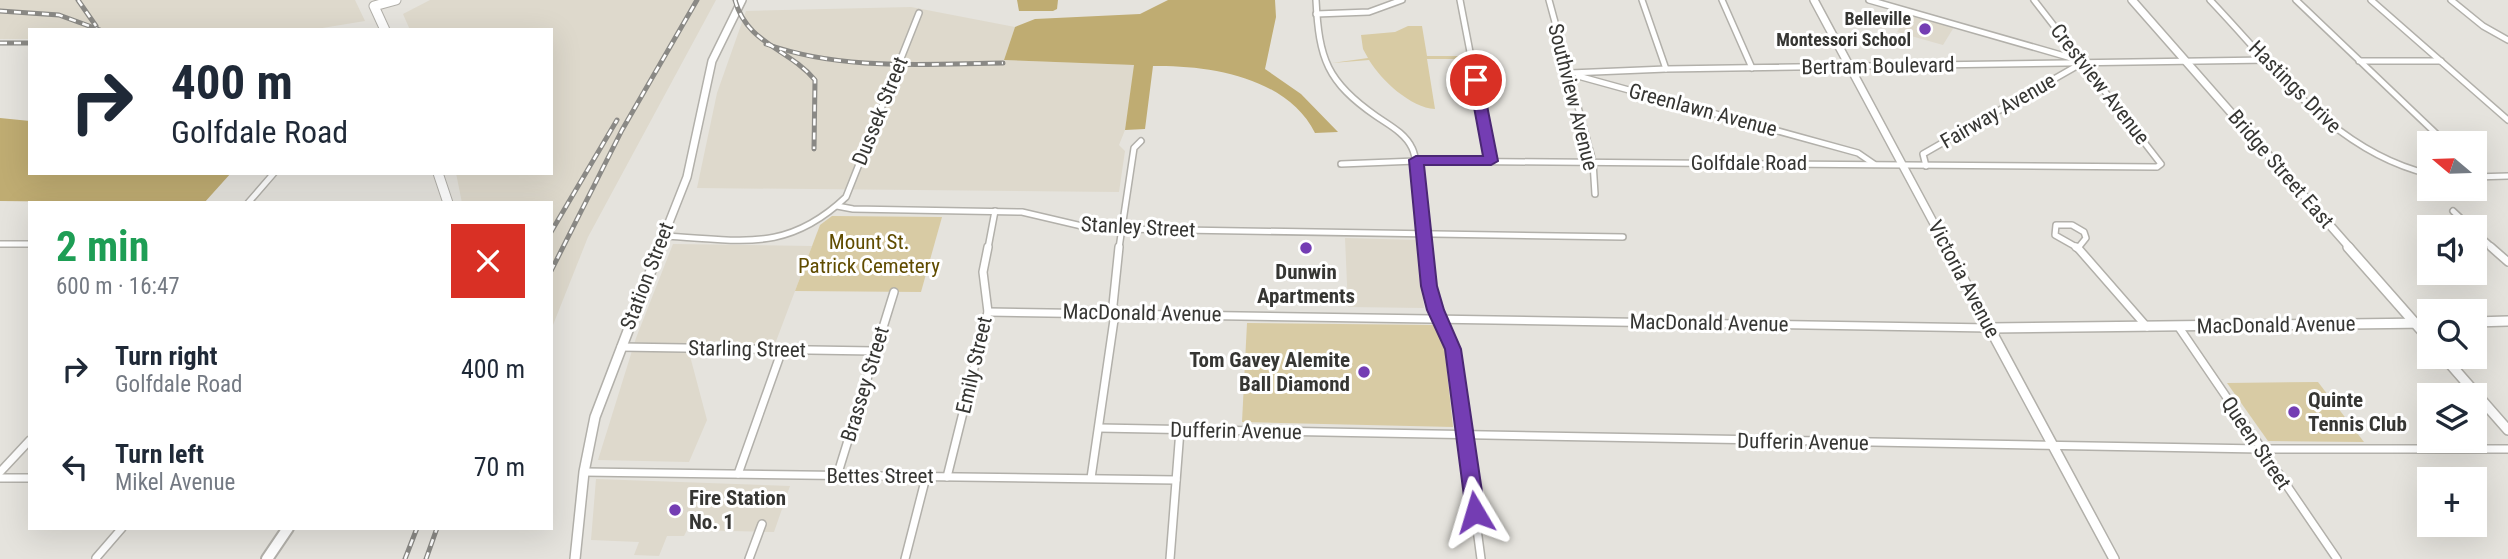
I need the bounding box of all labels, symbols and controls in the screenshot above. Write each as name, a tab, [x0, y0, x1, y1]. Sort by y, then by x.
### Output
place label: Belleville Montessori School	[1776, 8, 1911, 50]
street label: Crestview Avenue	[2045, 19, 2155, 149]
street label: Southview Avenue	[1543, 21, 1603, 173]
marker: Belleville Montessori School	[1917, 21, 1933, 37]
street label: Hastings Drive	[2244, 36, 2346, 138]
pin	[1446, 50, 1506, 110]
street label: Dussek Street	[847, 53, 913, 169]
street label: Bertram Boulevard	[1801, 53, 1955, 79]
text: 400 m	[171, 54, 293, 111]
icon: right	[56, 56, 147, 147]
icon: arrive	[1457, 61, 1495, 99]
street label: Fairway Avenue	[1936, 68, 2060, 154]
street label: Greenlawn Avenue	[1626, 79, 1780, 141]
street label: Bridge Street East	[2223, 105, 2339, 233]
text: Golfdale Road	[171, 113, 348, 151]
north arrow	[2417, 131, 2487, 201]
map controls	[2417, 131, 2487, 537]
street label: Golfdale Road	[1691, 151, 1807, 175]
street label: Stanley Street	[1080, 212, 1196, 242]
button: sound	[2417, 215, 2487, 285]
street label: Victoria Avenue	[1923, 216, 2005, 342]
street label: Station Street	[616, 219, 678, 333]
text: 2 min	[56, 222, 149, 271]
button: close	[451, 224, 525, 298]
park label: Mount St. Patrick Cemetery	[798, 230, 940, 278]
marker: Dunwin Apartments	[1298, 240, 1314, 256]
place label: Dunwin Apartments	[1257, 260, 1355, 308]
text: 600 m · 16:47	[56, 273, 180, 300]
button: search	[2417, 299, 2487, 369]
street label: MacDonald Avenue	[1062, 300, 1222, 326]
street label: MacDonald Avenue	[1629, 310, 1789, 336]
street label: MacDonald Avenue	[2196, 312, 2356, 338]
street label: Emily Street	[951, 314, 997, 416]
street label: Brassey Street	[836, 324, 894, 444]
street label: Starling Street	[688, 336, 806, 362]
text: Turn right	[115, 341, 217, 371]
place label: Tom Gavey Alemite Ball Diamond	[1189, 348, 1350, 396]
icon: right	[56, 350, 94, 388]
text: 400 m	[461, 354, 525, 384]
marker: Tom Gavey Alemite Ball Diamond	[1356, 364, 1372, 380]
text: Golfdale Road	[115, 371, 242, 398]
button: layers	[2417, 383, 2487, 453]
place label: Quinte Tennis Club	[2308, 388, 2407, 436]
street label: Queen Street	[2216, 392, 2296, 494]
marker: Quinte Tennis Club	[2286, 404, 2302, 420]
street label: Dufferin Avenue	[1170, 418, 1302, 444]
street label: Dufferin Avenue	[1737, 429, 1869, 455]
text: Turn left	[115, 439, 204, 469]
icon: left	[56, 448, 94, 486]
text: 70 m	[474, 452, 525, 482]
street label: Bettes Street	[826, 464, 934, 488]
button: +	[2417, 467, 2487, 537]
text: Mikel Avenue	[115, 469, 235, 496]
position arrow	[1438, 475, 1512, 549]
place label: Fire Station No. 1	[689, 486, 786, 534]
marker: Fire Station No. 1	[667, 502, 683, 518]

